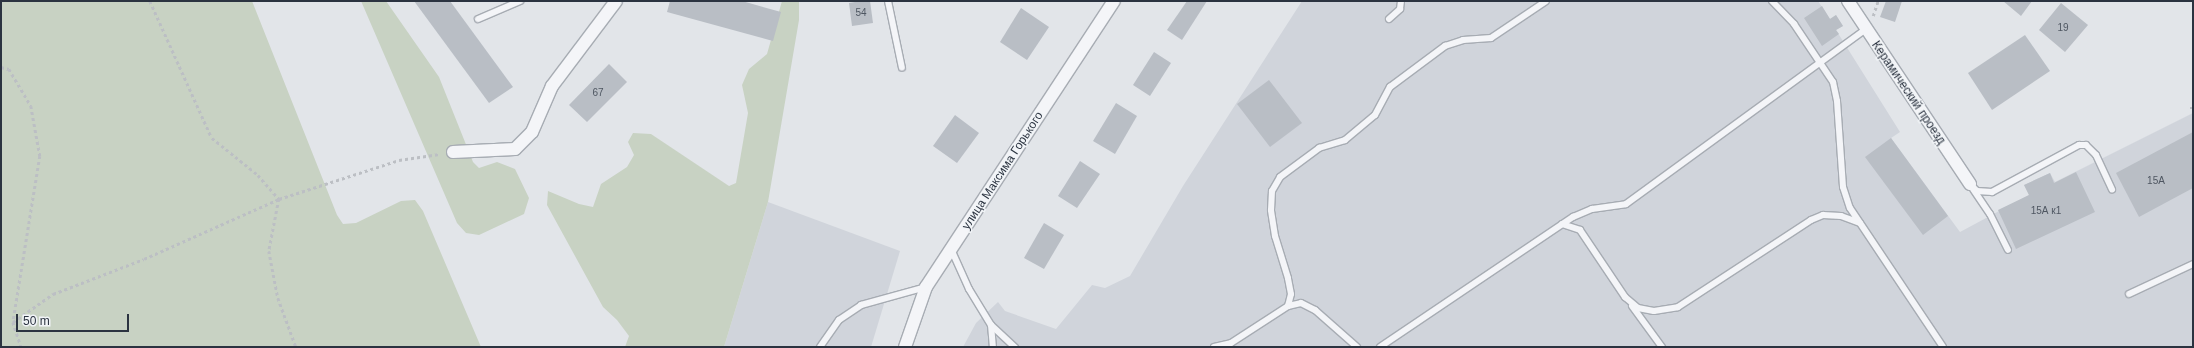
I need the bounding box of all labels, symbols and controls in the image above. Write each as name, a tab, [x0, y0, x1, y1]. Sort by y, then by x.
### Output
house number: 54	[855, 7, 867, 19]
house number: 19	[2057, 22, 2069, 34]
street label: Керамический проезд	[1868, 39, 1948, 147]
house number: 67	[592, 87, 604, 99]
street label: улица Максима Горького	[959, 109, 1047, 233]
house number: 15А	[2147, 175, 2165, 187]
house number: 15А к1	[2031, 205, 2061, 217]
scale bar	[18, 306, 131, 332]
text: 50 m	[23, 314, 50, 328]

